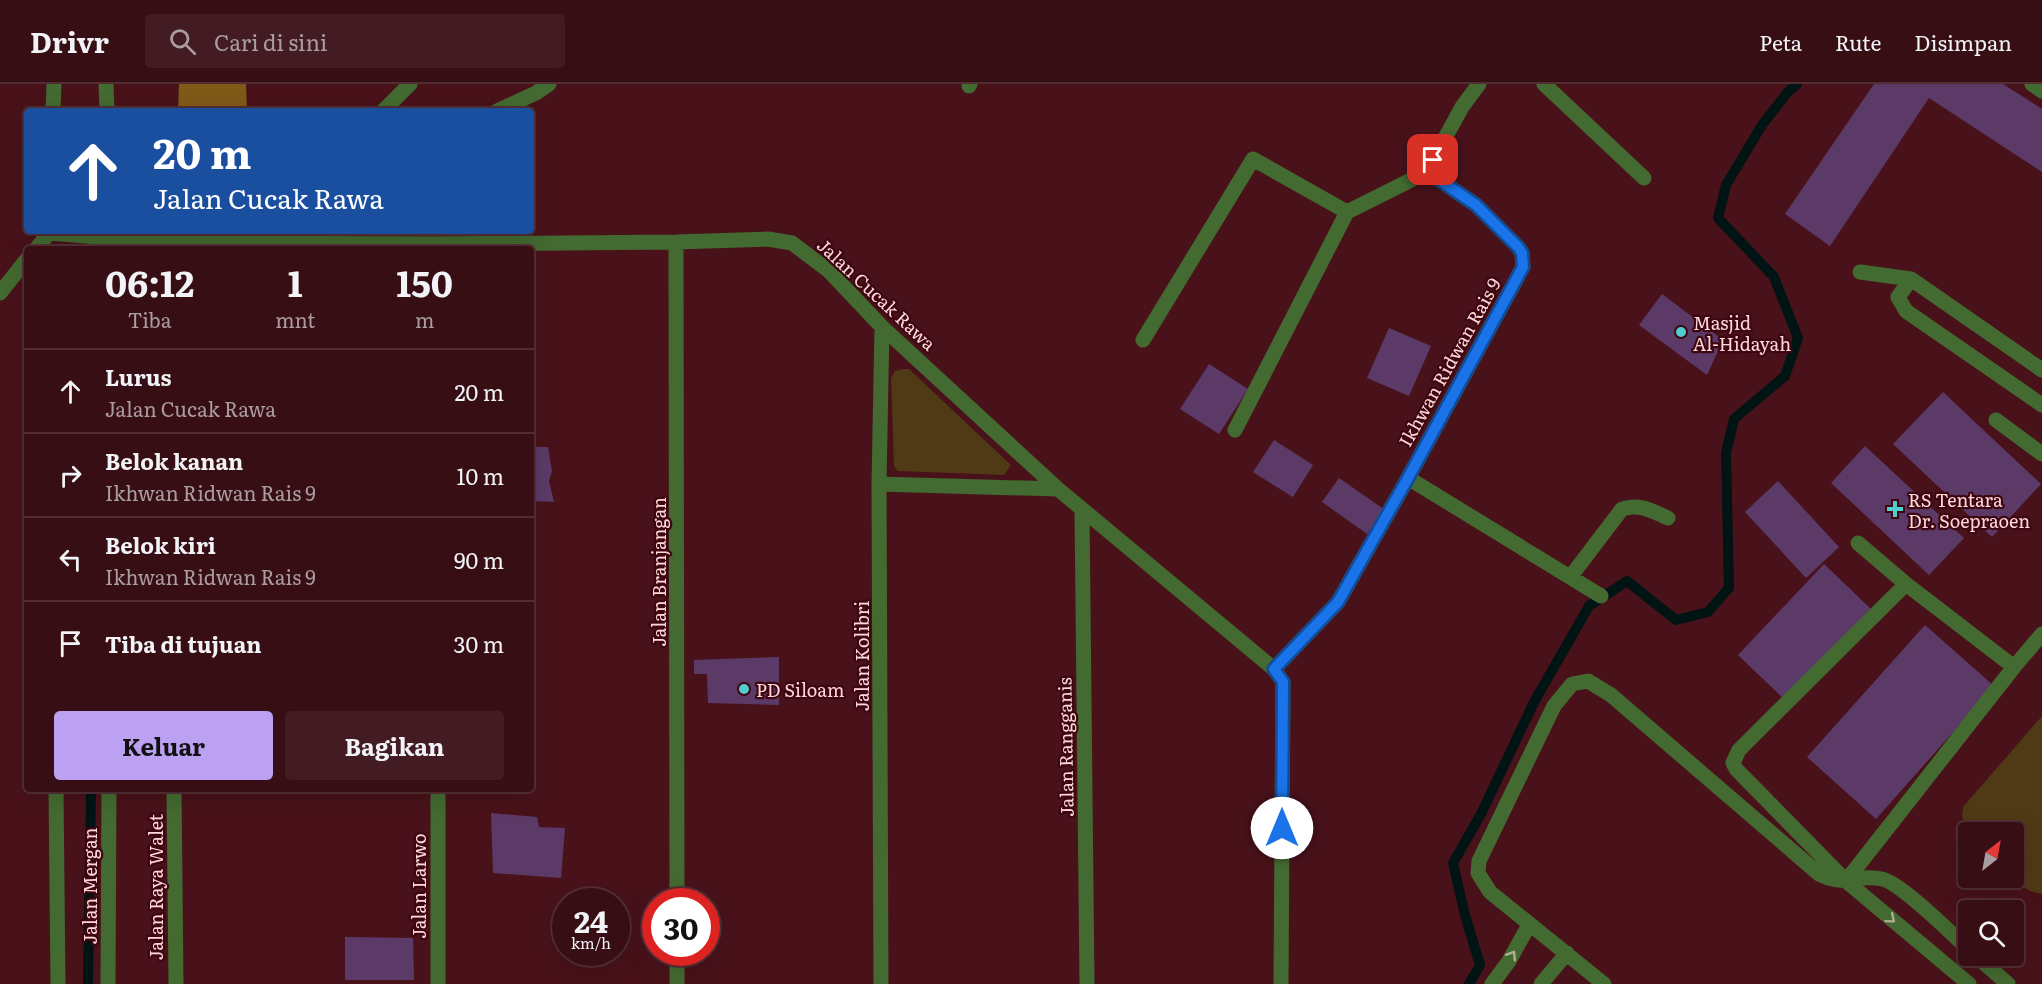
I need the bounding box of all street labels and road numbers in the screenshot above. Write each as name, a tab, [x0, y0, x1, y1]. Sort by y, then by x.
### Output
street label: Jalan Cucak Rawa	[812, 232, 943, 357]
street label: Ikhwan Ridwan Rais 9	[1391, 273, 1507, 451]
street label: Jalan Branjangan	[645, 497, 672, 647]
street label: Jalan Kolibri	[848, 601, 875, 711]
street label: Jalan Rangganis	[1050, 677, 1080, 817]
street label: Jalan Raya Walet	[142, 813, 169, 960]
street label: Jalan Mergan	[76, 828, 103, 944]
street label: Jalan Larwo	[405, 833, 432, 939]

